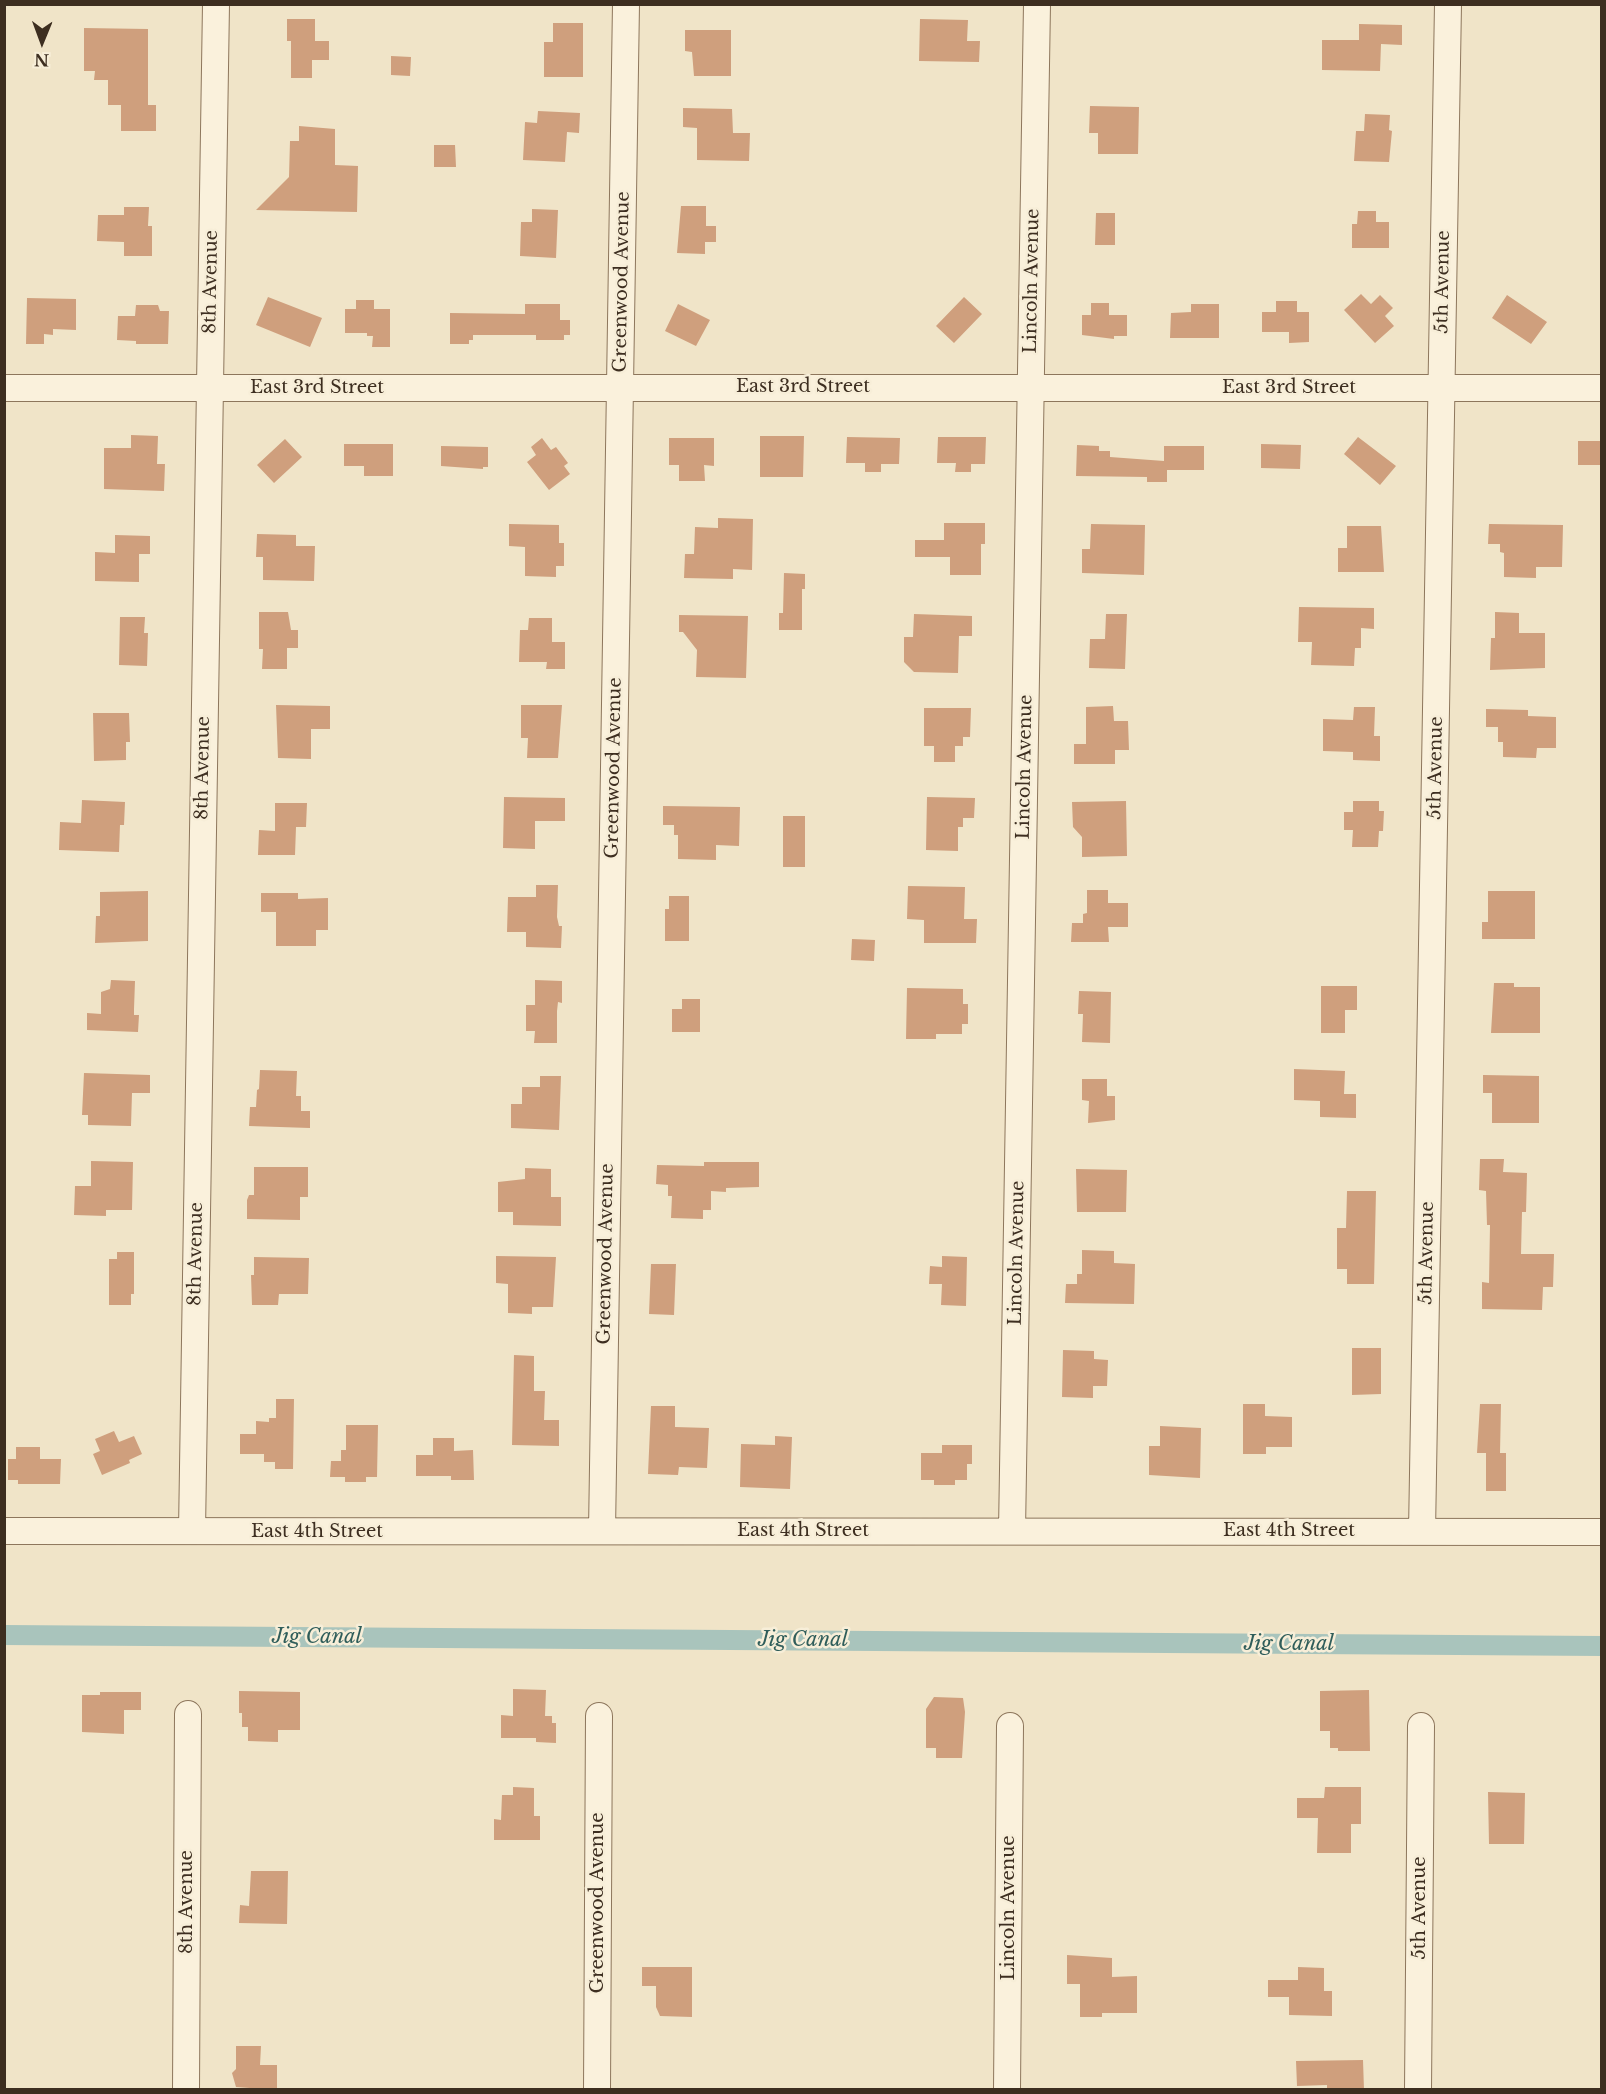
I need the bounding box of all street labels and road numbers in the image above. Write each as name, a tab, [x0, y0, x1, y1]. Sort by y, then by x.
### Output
street label: Greenwood Avenue	[610, 191, 634, 373]
street label: Lincoln Avenue	[1020, 208, 1044, 354]
street label: 8th Avenue	[199, 230, 223, 334]
street label: 5th Avenue	[1431, 230, 1455, 334]
street label: East 3rd Street	[736, 376, 870, 398]
street label: East 3rd Street	[250, 377, 384, 399]
street label: East 3rd Street	[1222, 377, 1356, 399]
street label: Greenwood Avenue	[602, 677, 626, 859]
street label: Lincoln Avenue	[1013, 694, 1037, 840]
street label: 8th Avenue	[191, 716, 215, 820]
street label: 5th Avenue	[1424, 716, 1448, 820]
street label: Greenwood Avenue	[594, 1163, 618, 1345]
street label: Lincoln Avenue	[1005, 1180, 1029, 1326]
street label: 5th Avenue	[1415, 1201, 1439, 1305]
street label: 8th Avenue	[184, 1202, 208, 1306]
street label: East 4th Street	[737, 1520, 869, 1542]
street label: East 4th Street	[1223, 1520, 1355, 1542]
street label: East 4th Street	[251, 1521, 383, 1543]
street label: Greenwood Avenue	[587, 1812, 609, 1994]
street label: Lincoln Avenue	[998, 1835, 1020, 1981]
street label: 8th Avenue	[176, 1850, 198, 1954]
street label: 5th Avenue	[1409, 1856, 1431, 1960]

